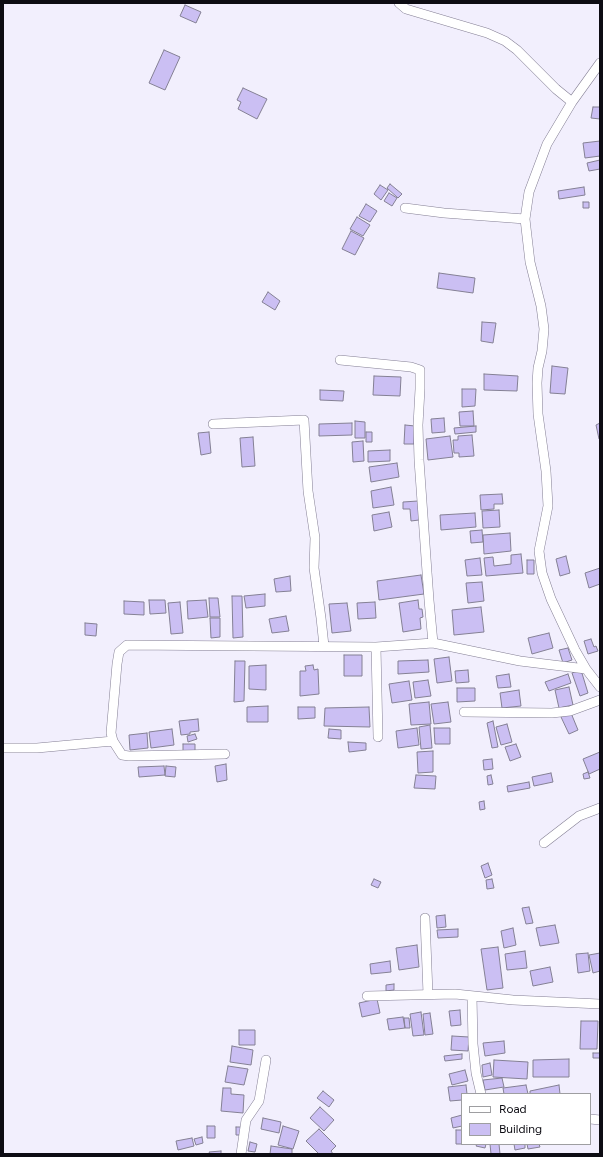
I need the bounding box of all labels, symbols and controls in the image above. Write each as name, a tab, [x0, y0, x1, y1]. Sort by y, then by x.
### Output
legend	[461, 1093, 591, 1145]
text: Road	[499, 1102, 527, 1116]
text: Building	[499, 1122, 542, 1136]

